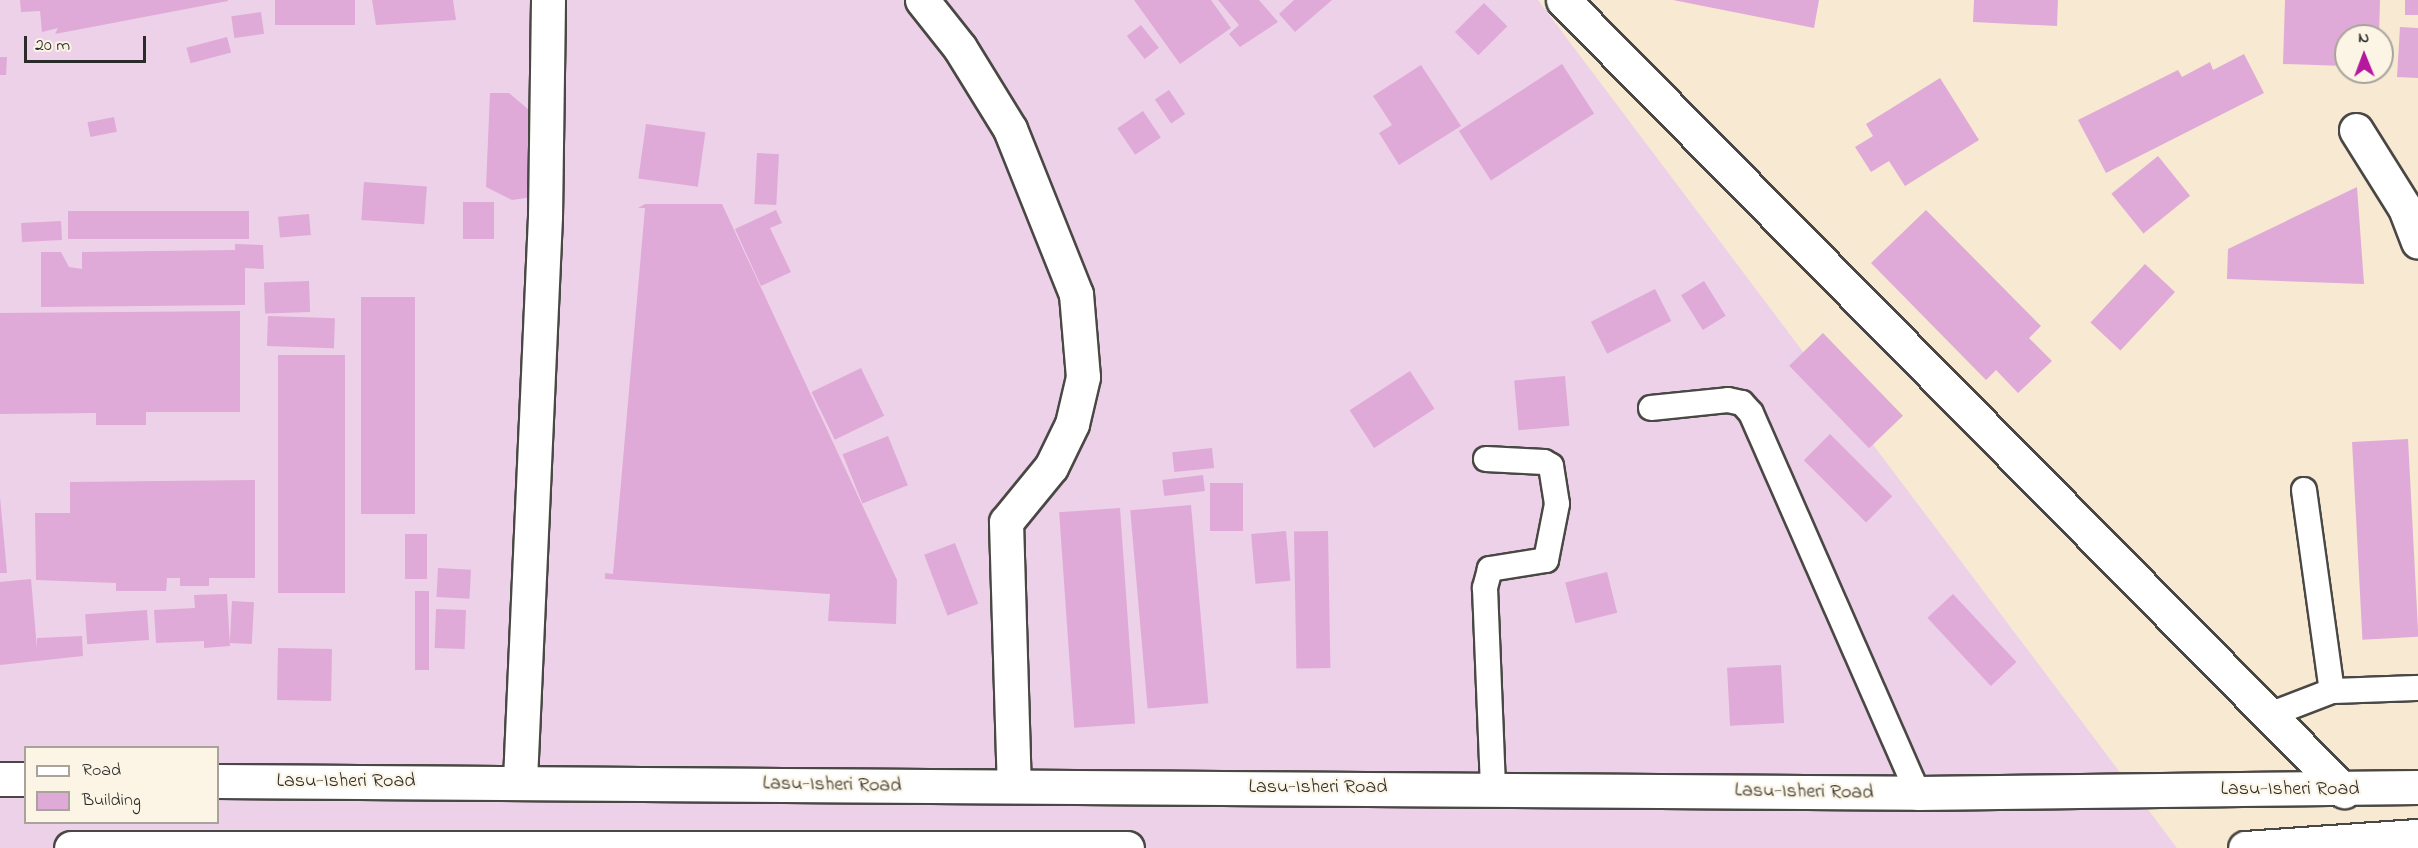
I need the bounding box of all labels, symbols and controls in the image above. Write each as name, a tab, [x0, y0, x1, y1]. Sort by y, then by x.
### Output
scale bar	[27, 24, 148, 62]
north arrow	[2334, 24, 2394, 84]
text: N	[2358, 26, 2369, 50]
text: 20 m	[35, 33, 70, 59]
legend	[24, 746, 219, 824]
text: Road	[82, 758, 121, 784]
street label: Lasu-Isheri Road	[277, 769, 415, 793]
street label: Lasu-Isheri Road	[762, 772, 902, 798]
street label: Lasu-Isheri Road	[1249, 775, 1387, 799]
street label: Lasu-Isheri Road	[2221, 777, 2359, 801]
street label: Lasu-Isheri Road	[1734, 779, 1874, 805]
text: Building	[82, 788, 141, 814]

